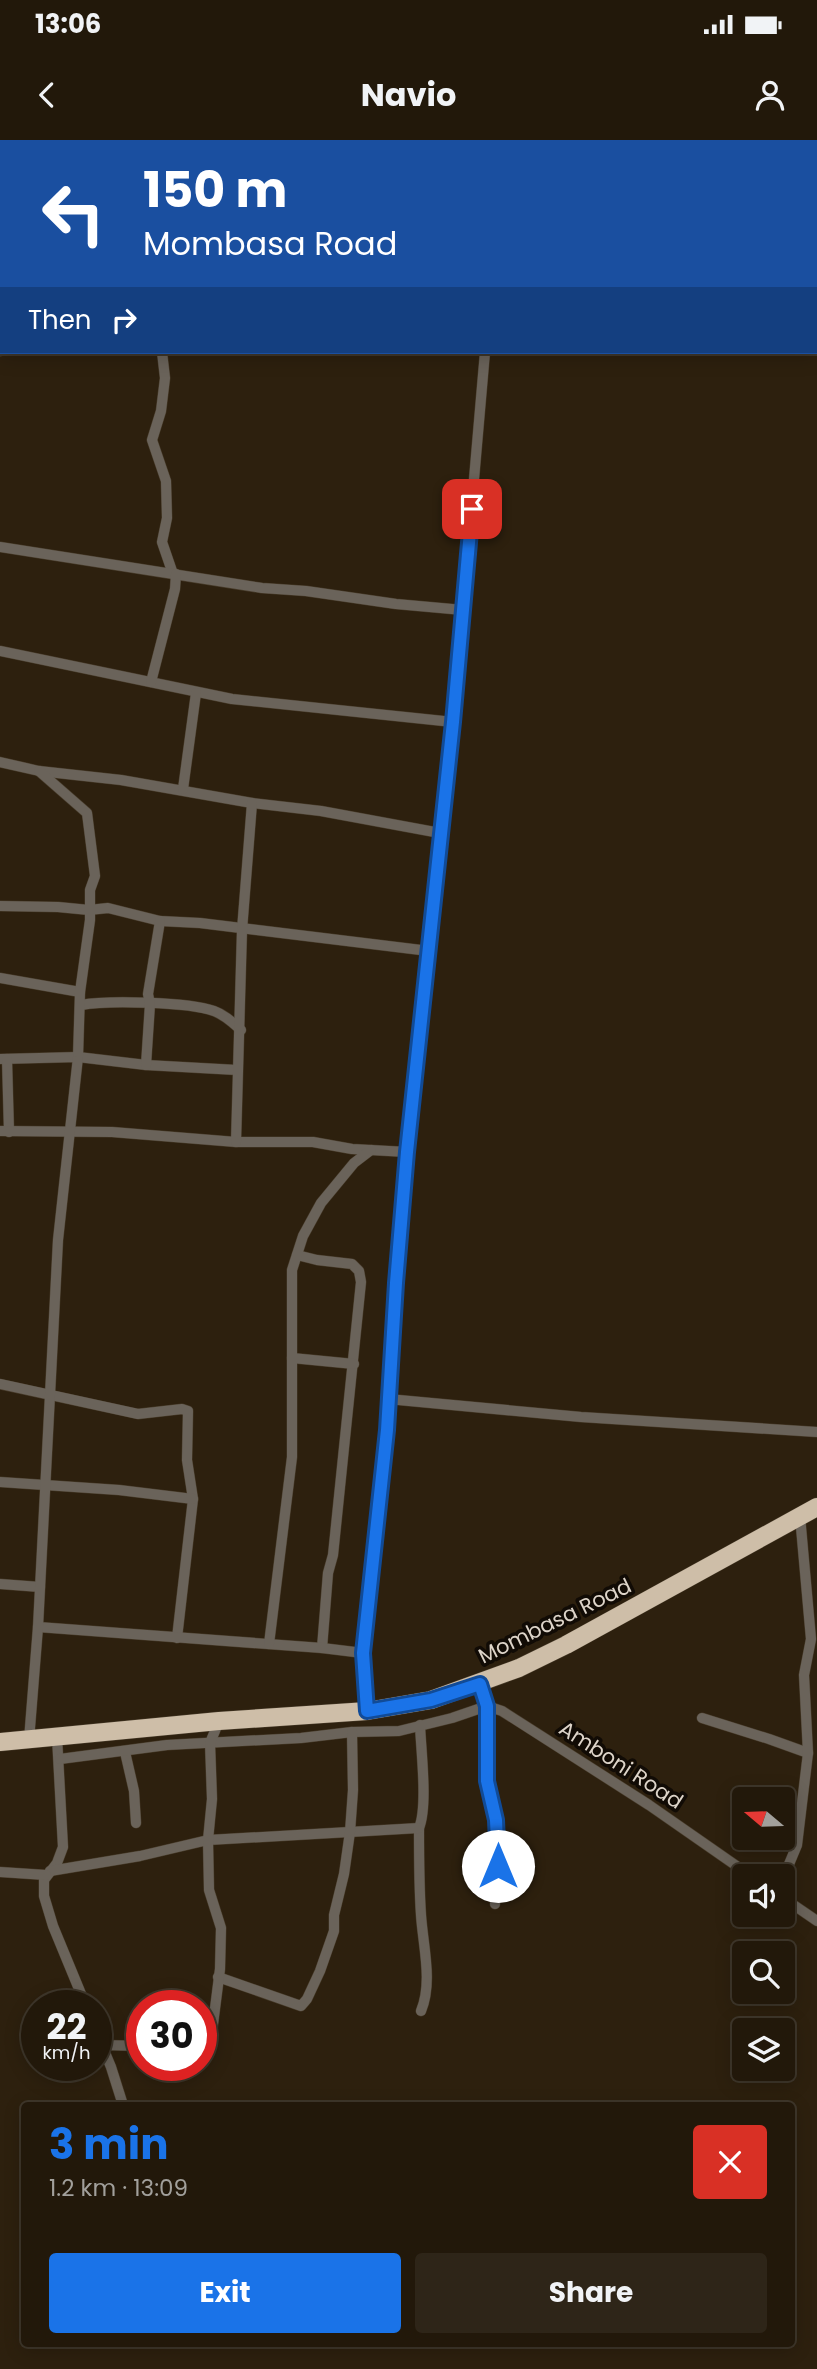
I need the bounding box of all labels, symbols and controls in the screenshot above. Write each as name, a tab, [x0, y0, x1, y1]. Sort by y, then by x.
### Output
text: 13:06	[35, 6, 101, 42]
text: Navio	[361, 72, 456, 117]
icon: back	[28, 76, 66, 114]
icon: person	[751, 76, 789, 114]
text: 150 m	[143, 156, 288, 224]
icon: left	[28, 168, 119, 259]
text: Mombasa Road	[143, 221, 397, 266]
icon: right	[105, 301, 143, 339]
text: Then	[28, 302, 91, 338]
pin	[442, 479, 502, 539]
icon: arrive	[453, 490, 491, 528]
street label: Mombasa Road	[473, 1571, 636, 1670]
street label: Amboni Road	[554, 1714, 689, 1815]
north arrow	[732, 1787, 794, 1850]
map controls	[732, 1787, 795, 2081]
position arrow	[461, 1829, 535, 1903]
button: sound	[732, 1864, 795, 1927]
button: search	[732, 1941, 795, 2004]
speed limit sign: 30	[126, 1990, 217, 2081]
text: 22	[47, 2002, 86, 2051]
button: layers	[732, 2018, 795, 2081]
text: km/h	[43, 2040, 90, 2065]
text: 3 min	[49, 2115, 169, 2174]
button: close	[693, 2125, 767, 2199]
text: 1.2 km · 13:09	[49, 2172, 188, 2204]
button: Exit	[49, 2253, 401, 2333]
button: Share	[415, 2253, 767, 2333]

